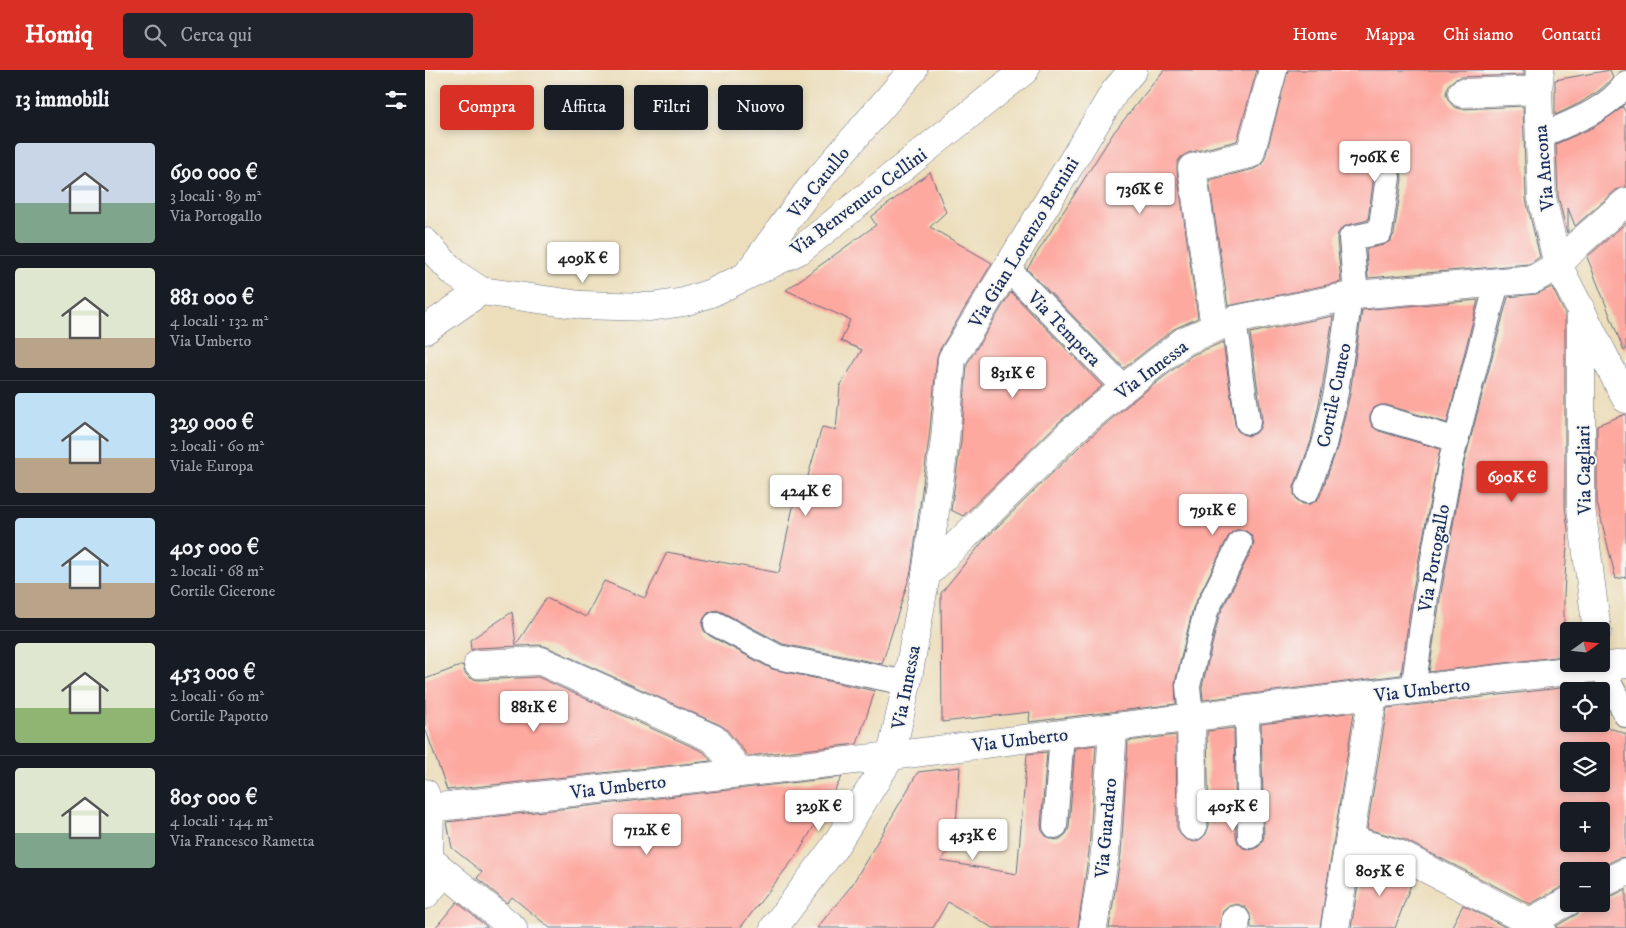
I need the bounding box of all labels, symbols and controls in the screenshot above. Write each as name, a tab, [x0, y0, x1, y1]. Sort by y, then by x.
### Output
search box	[123, 13, 473, 58]
text: Homiq	[25, 20, 93, 50]
icon: search	[141, 21, 169, 49]
text: Cerca qui	[181, 24, 252, 47]
text: Home	[1293, 24, 1337, 46]
text: Mappa	[1365, 24, 1415, 46]
text: Chi siamo	[1443, 24, 1513, 46]
text: Contatti	[1541, 24, 1601, 46]
chip: Compra	[440, 85, 534, 130]
chip: Affitta	[544, 85, 624, 130]
chip: Filtri	[634, 85, 708, 130]
chip: Nuovo	[718, 85, 803, 130]
icon: filters	[382, 86, 410, 114]
text: 13 immobili	[15, 87, 109, 113]
street label: Via Ancona	[1529, 124, 1560, 213]
pin: 706K €	[1334, 140, 1416, 183]
street label: Via Catullo	[783, 142, 855, 224]
street label: Via Benvenuto Cellini	[785, 143, 932, 262]
text: 706K €	[1350, 147, 1400, 167]
street label: Via Gian Lorenzo Bernini	[964, 153, 1084, 333]
text: 690 000 €	[170, 160, 258, 186]
icon: home	[55, 163, 115, 223]
pin: 736K €	[1099, 172, 1181, 215]
text: 736K €	[1117, 179, 1163, 199]
text: 3 locali · 89 m²	[170, 186, 261, 206]
text: Via Portogallo	[170, 206, 262, 226]
pin: 409K €	[542, 242, 624, 284]
text: 409K €	[558, 248, 608, 268]
text: 881 000 €	[170, 285, 254, 311]
street label: Via Tempera	[1022, 286, 1106, 372]
icon: home	[55, 288, 115, 348]
text: 4 locali · 132 m²	[170, 311, 268, 331]
text: Via Umberto	[170, 331, 251, 351]
street label: Via Innessa	[1110, 335, 1193, 406]
street label: Cortile Cuneo	[1312, 341, 1357, 450]
pin: 831K €	[972, 356, 1054, 399]
text: 831K €	[991, 363, 1035, 383]
text: 329 000 €	[170, 410, 254, 436]
icon: home	[55, 413, 115, 473]
street label: Via Cagliari	[1572, 425, 1597, 516]
text: 2 locali · 60 m²	[170, 436, 264, 456]
text: Viale Europa	[170, 456, 253, 476]
pin: 690K €	[1471, 460, 1553, 503]
text: 690K €	[1488, 467, 1536, 487]
pin: 424K €	[765, 474, 847, 517]
text: 424K €	[781, 481, 831, 501]
pin: 791K €	[1172, 494, 1254, 536]
text: 791K €	[1190, 500, 1236, 520]
street label: Via Portogallo	[1414, 503, 1455, 615]
text: 405 000 €	[170, 535, 259, 561]
icon: home	[55, 538, 115, 598]
text: 2 locali · 68 m²	[170, 561, 264, 581]
text: Cortile Cicerone	[170, 581, 275, 601]
north arrow	[1560, 622, 1610, 672]
map controls	[1560, 622, 1610, 912]
street label: Via Innessa	[887, 643, 926, 732]
text: 453 000 €	[170, 660, 255, 686]
icon: home	[55, 663, 115, 723]
street label: Via Umberto	[1372, 673, 1472, 708]
button: locate	[1560, 682, 1610, 732]
text: 2 locali · 60 m²	[170, 686, 264, 706]
pin: 881K €	[493, 690, 575, 733]
text: 881K €	[511, 697, 557, 717]
text: Cortile Papotto	[170, 706, 268, 726]
street label: Via Umberto	[970, 723, 1070, 758]
button: layers	[1560, 742, 1610, 792]
street label: Via Umberto	[568, 770, 668, 805]
street label: Via Guardaro	[1091, 777, 1122, 880]
text: 805 000 €	[170, 785, 257, 811]
icon: home	[55, 788, 115, 848]
pin: 329K €	[778, 790, 860, 832]
pin: 405K €	[1192, 790, 1274, 832]
text: 329K €	[796, 796, 842, 816]
text: 405K €	[1208, 796, 1258, 816]
button: +	[1560, 802, 1610, 852]
text: 4 locali · 144 m²	[170, 811, 273, 831]
pin: 712K €	[606, 814, 688, 856]
pin: 453K €	[932, 818, 1014, 861]
text: 712K €	[624, 820, 670, 840]
text: 453K €	[949, 825, 997, 845]
text: Via Francesco Rametta	[170, 831, 314, 851]
pin: 805K €	[1339, 854, 1421, 897]
text: 805K €	[1356, 861, 1404, 881]
button: −	[1560, 862, 1610, 912]

